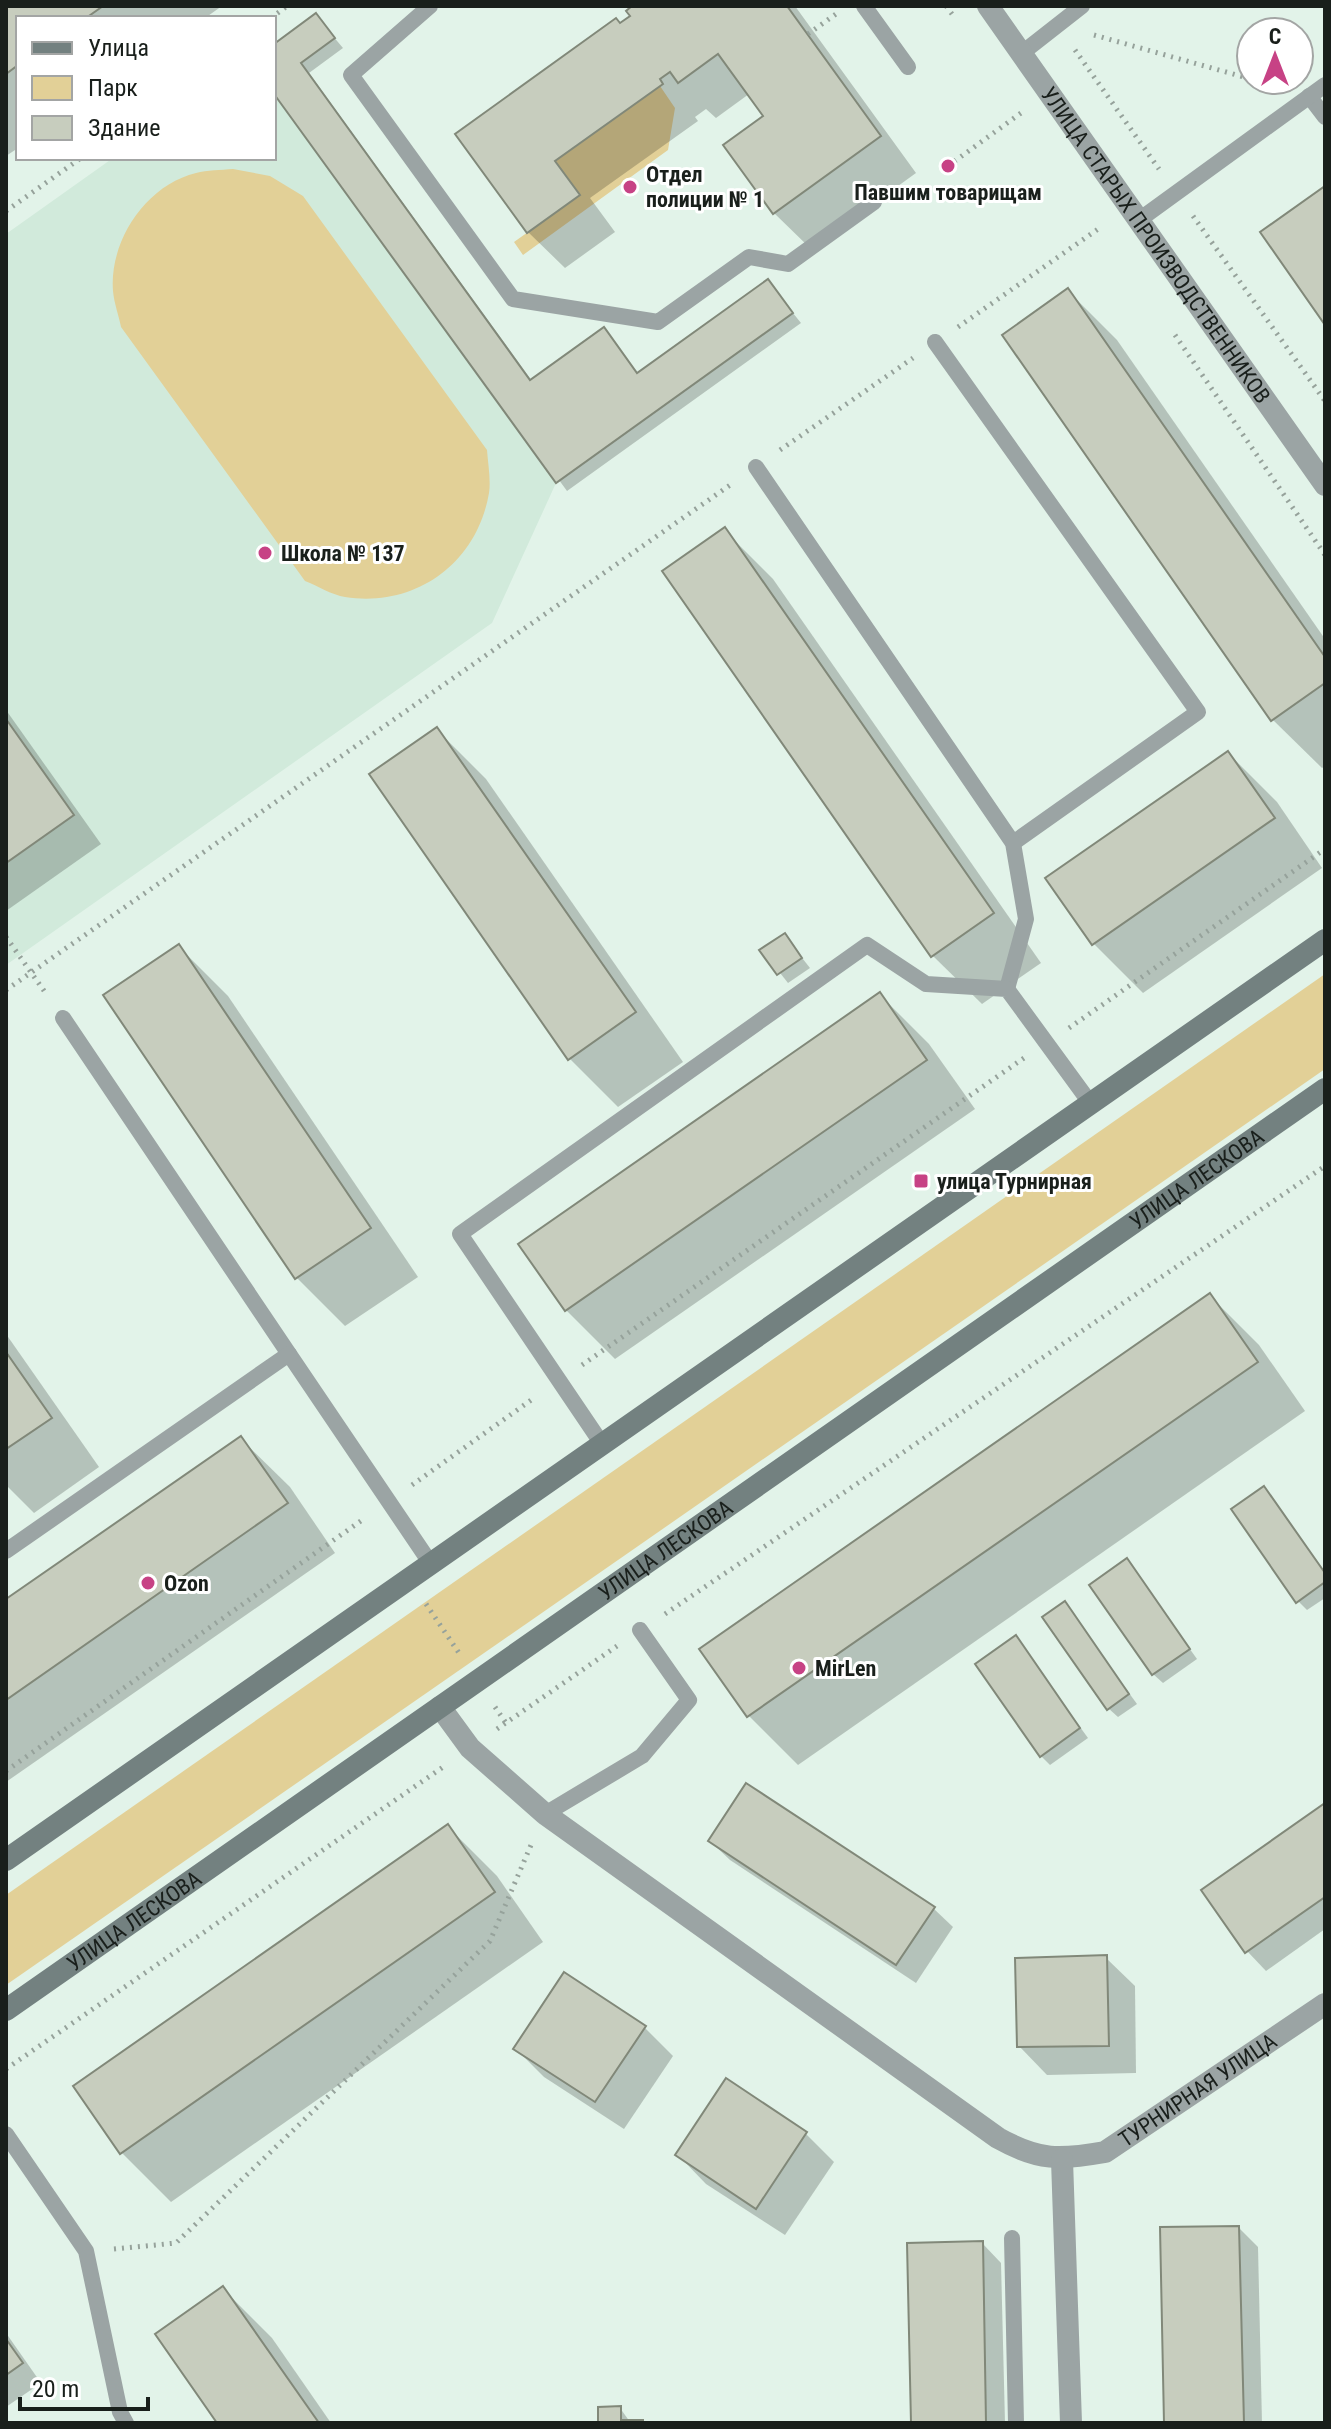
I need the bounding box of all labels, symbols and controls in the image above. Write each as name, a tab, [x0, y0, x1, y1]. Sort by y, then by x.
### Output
legend	[16, 16, 276, 160]
north arrow	[1235, 16, 1315, 96]
text: С	[1269, 24, 1281, 49]
text: Улица	[88, 34, 149, 62]
text: Парк	[88, 74, 138, 102]
street label: УЛИЦА СТАРЫХ ПРОИЗВОДСТВЕННИКОВ	[1036, 82, 1276, 408]
text: Здание	[88, 114, 160, 142]
marker: Павшим товарищам	[939, 157, 957, 175]
place label: Отдел полиции № 1	[646, 162, 764, 212]
marker: Отдел полиции № 1	[621, 178, 639, 196]
place label: Павшим товарищам	[854, 180, 1042, 205]
place label: Школа № 137	[281, 541, 405, 566]
marker: Школа № 137	[256, 544, 274, 562]
street label: УЛИЦА ЛЕСКОВА	[1125, 1123, 1269, 1234]
place label: улица Турнирная	[937, 1169, 1092, 1194]
marker: улица Турнирная	[912, 1172, 930, 1190]
street label: УЛИЦА ЛЕСКОВА	[593, 1494, 737, 1605]
place label: Ozon	[164, 1571, 209, 1596]
marker: Ozon	[139, 1574, 157, 1592]
place label: MirLen	[815, 1656, 876, 1681]
marker: MirLen	[790, 1659, 808, 1677]
street label: УЛИЦА ЛЕСКОВА	[62, 1865, 206, 1976]
street label: ТУРНИРНАЯ УЛИЦА	[1114, 2028, 1281, 2152]
scale bar	[20, 2361, 148, 2411]
text: 20 m	[32, 2375, 79, 2403]

